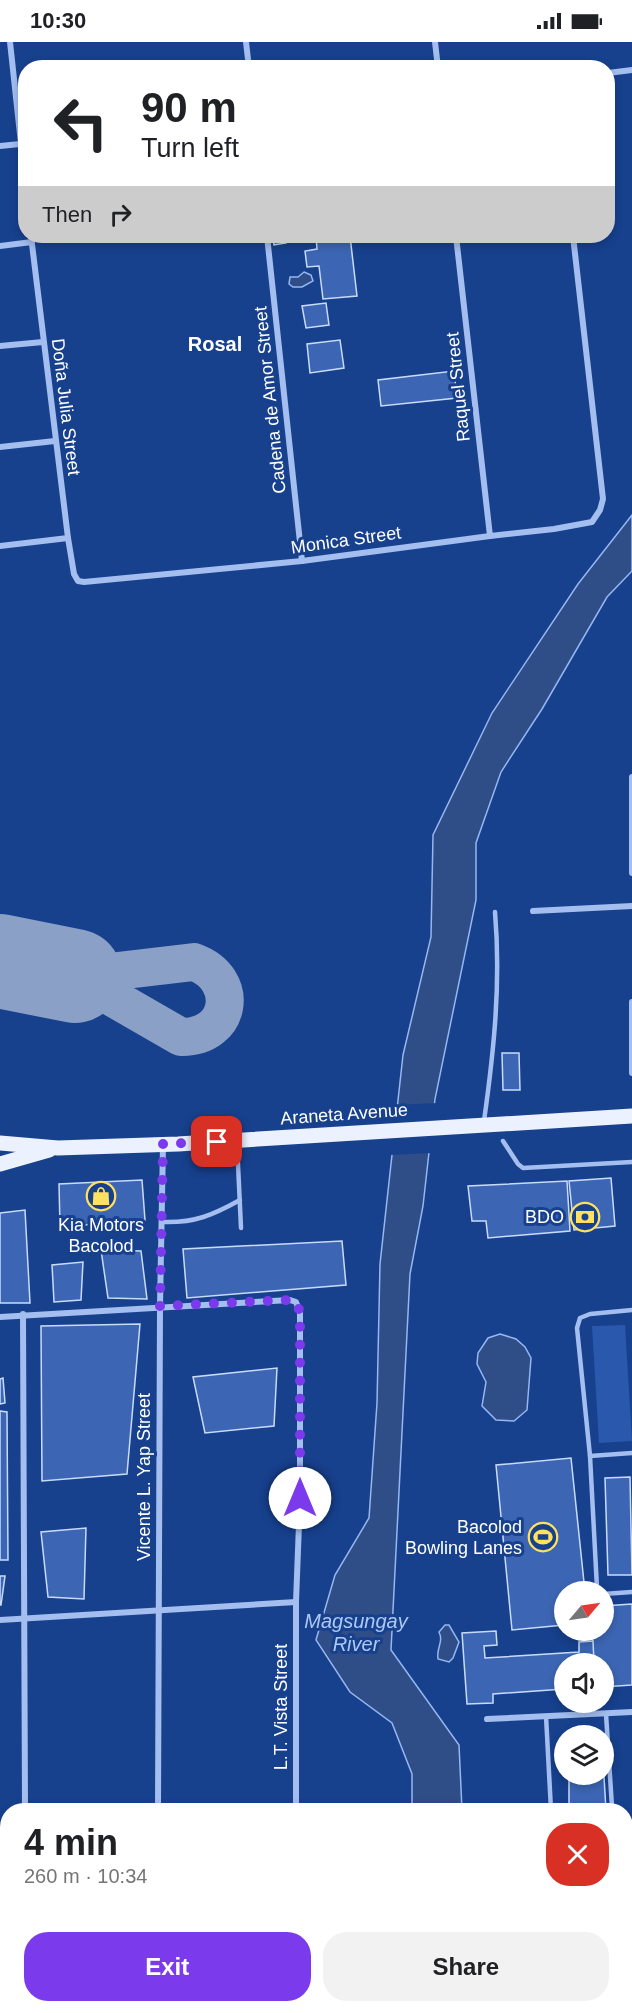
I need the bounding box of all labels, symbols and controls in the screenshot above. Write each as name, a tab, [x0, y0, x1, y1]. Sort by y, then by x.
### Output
text: 10:30	[30, 8, 86, 33]
icon: left	[42, 84, 120, 162]
text: 90 m	[141, 84, 237, 131]
text: Turn left	[141, 133, 239, 163]
icon: right	[104, 198, 137, 231]
text: Then	[42, 202, 92, 227]
street label: Cadena de Amor Street	[250, 305, 290, 495]
street label: Raquel Street	[442, 331, 474, 443]
district label: Rosal	[188, 333, 242, 355]
street label: Doña Julia Street	[48, 337, 84, 477]
street label: Monica Street	[290, 522, 402, 558]
street label: Araneta Avenue	[280, 1100, 408, 1128]
pin	[191, 1116, 242, 1167]
icon: arrive	[200, 1125, 233, 1158]
shop icon: Kia Motors Bacolod	[85, 1180, 117, 1212]
bank icon: BDO	[569, 1201, 601, 1233]
place label: BDO	[525, 1207, 564, 1227]
place label: Kia Motors Bacolod	[58, 1215, 144, 1256]
street label: Vicente L. Yap Street	[134, 1393, 154, 1561]
position arrow	[268, 1466, 332, 1530]
place label: Bacolod Bowling Lanes	[405, 1517, 522, 1558]
sports icon: Bacolod Bowling Lanes	[527, 1521, 559, 1553]
north arrow	[554, 1581, 614, 1641]
map controls	[554, 1581, 614, 1785]
water label: Magsungay River	[304, 1610, 409, 1655]
street label: L.T. Vista Street	[271, 1644, 291, 1770]
button: sound	[554, 1653, 614, 1713]
button: layers	[554, 1725, 614, 1785]
text: 4 min	[24, 1822, 118, 1863]
button: close	[546, 1823, 609, 1886]
text: 260 m · 10:34	[24, 1865, 147, 1887]
button: Exit	[24, 1932, 311, 2001]
button: Share	[323, 1932, 609, 2001]

